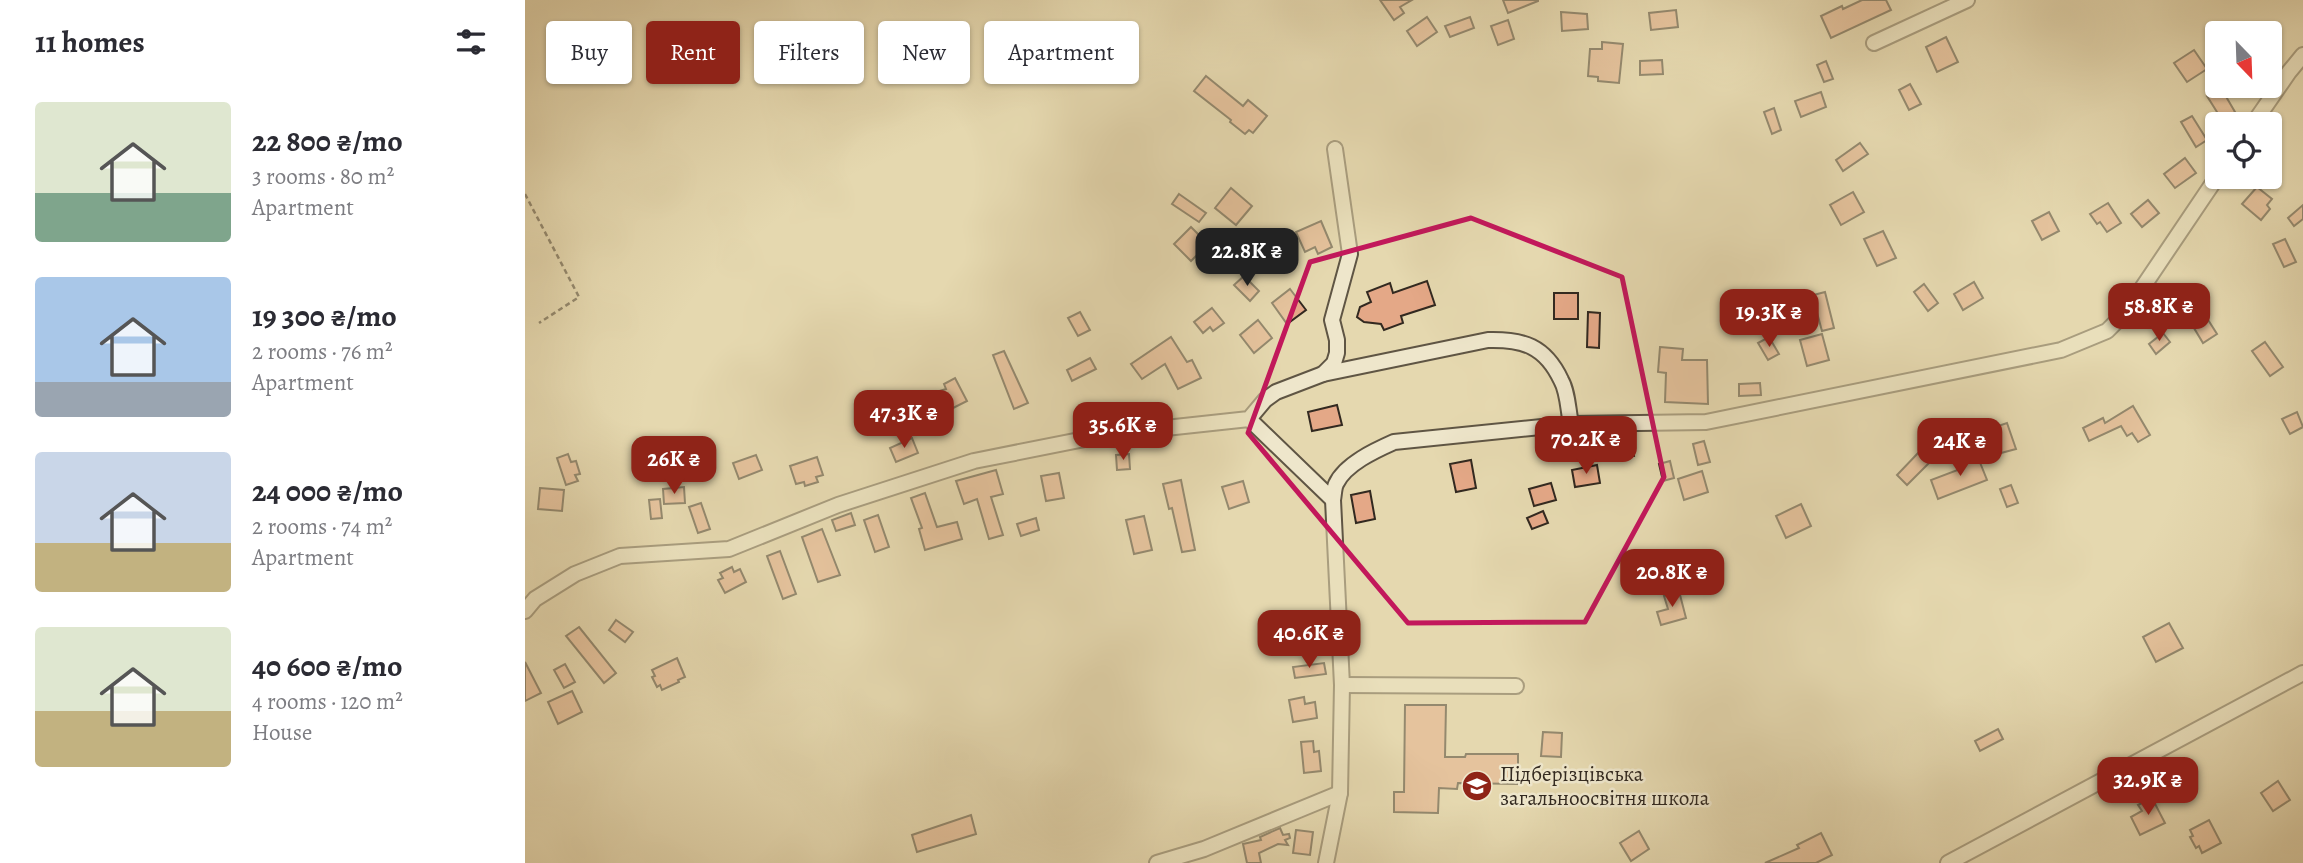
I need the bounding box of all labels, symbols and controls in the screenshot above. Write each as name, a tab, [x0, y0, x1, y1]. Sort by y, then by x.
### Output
chip: Buy	[546, 21, 632, 84]
chip: Rent	[646, 21, 740, 84]
chip: Filters	[754, 21, 864, 84]
chip: New	[878, 21, 970, 84]
chip: Apartment	[984, 21, 1139, 84]
north arrow	[2205, 21, 2282, 98]
map controls	[2205, 21, 2282, 189]
text: 11 homes	[35, 22, 145, 62]
icon: filters	[452, 23, 490, 61]
button: locate	[2205, 112, 2282, 189]
text: 22 800 ₴/mo	[252, 121, 403, 161]
icon: home	[91, 130, 175, 214]
text: 3 rooms · 80 m²	[252, 161, 394, 192]
text: Apartment	[252, 192, 354, 223]
pin: 22.8K ₴	[1182, 229, 1312, 288]
text: 22.8K ₴	[1211, 235, 1283, 266]
pin: 58.8K ₴	[2094, 284, 2224, 343]
pin: 19.3K ₴	[1704, 290, 1834, 349]
text: 58.8K ₴	[2124, 290, 2194, 321]
text: 19 300 ₴/mo	[252, 296, 397, 336]
text: 19.3K ₴	[1736, 296, 1802, 327]
icon: home	[91, 305, 175, 389]
text: 2 rooms · 76 m²	[252, 336, 393, 367]
text: Apartment	[252, 367, 354, 398]
pin: 47.3K ₴	[839, 391, 969, 450]
text: 47.3K ₴	[870, 397, 938, 428]
pin: 35.6K ₴	[1058, 402, 1188, 462]
text: 35.6K ₴	[1089, 409, 1157, 440]
pin: 70.2K ₴	[1521, 416, 1651, 476]
pin: 24K ₴	[1911, 419, 2009, 478]
text: 70.2K ₴	[1551, 423, 1621, 454]
text: 24K ₴	[1933, 425, 1987, 456]
pin: 26K ₴	[625, 436, 723, 496]
text: 26K ₴	[647, 443, 701, 474]
text: 24 000 ₴/mo	[252, 471, 403, 511]
icon: home	[91, 480, 175, 564]
text: 2 rooms · 74 m²	[252, 511, 392, 542]
text: Apartment	[252, 542, 354, 573]
pin: 20.8K ₴	[1607, 550, 1737, 609]
text: 20.8K ₴	[1636, 556, 1708, 587]
pin: 40.6K ₴	[1244, 610, 1374, 670]
text: 40.6K ₴	[1274, 617, 1344, 648]
text: 40 600 ₴/mo	[252, 646, 402, 686]
icon: home	[91, 655, 175, 739]
text: 4 rooms · 120 m²	[252, 686, 403, 717]
text: House	[252, 717, 312, 748]
pin: 32.9K ₴	[2083, 758, 2213, 817]
place label: Підберізцівська загальноосвітня школа	[1500, 760, 1710, 812]
text: 32.9K ₴	[2113, 764, 2183, 795]
school or university icon: Підберізцівська загальноосвітня школа	[1460, 769, 1494, 803]

